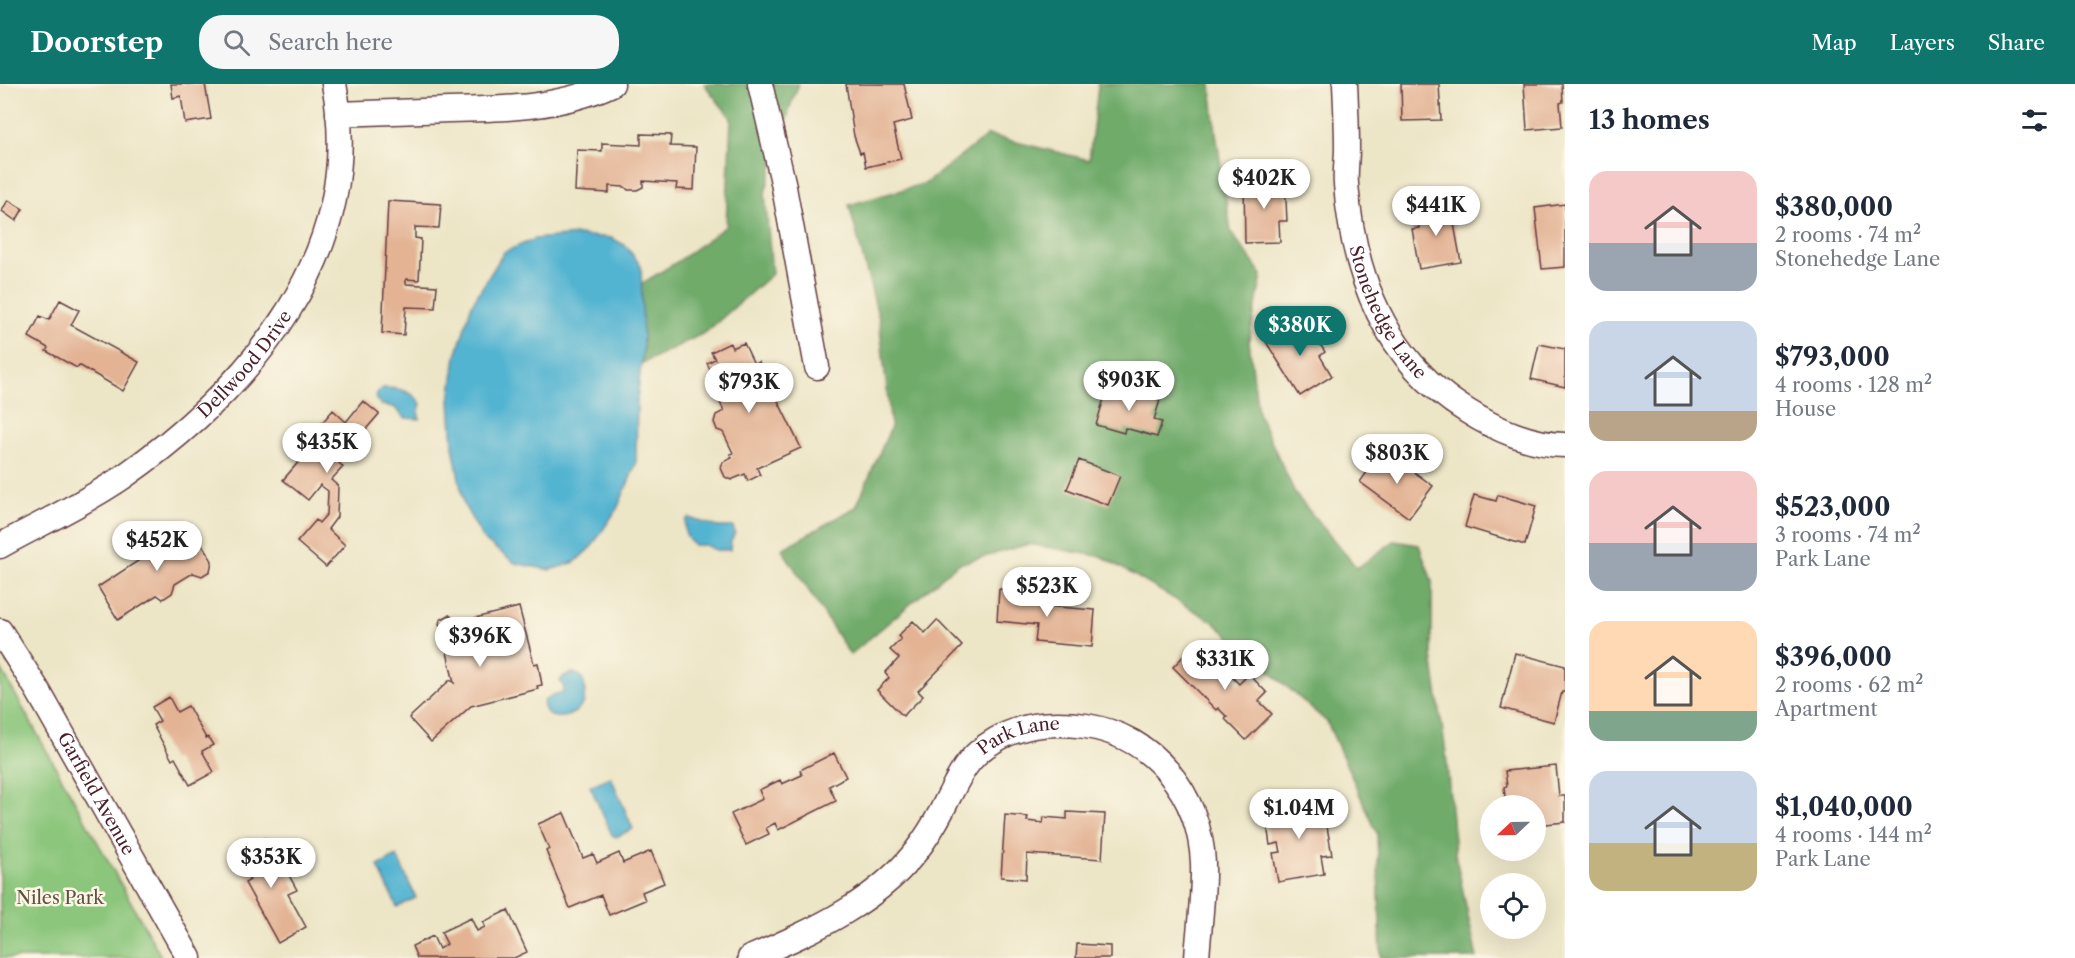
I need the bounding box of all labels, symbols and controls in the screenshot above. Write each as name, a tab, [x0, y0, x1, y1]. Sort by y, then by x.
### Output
search box	[199, 15, 619, 69]
text: Doorstep	[30, 25, 163, 59]
icon: search	[220, 26, 253, 59]
text: Search here	[268, 29, 393, 56]
text: Map	[1812, 30, 1857, 55]
text: Layers	[1890, 30, 1955, 55]
text: Share	[1988, 30, 2045, 55]
text: 13 homes	[1589, 104, 1710, 136]
icon: filters	[2018, 104, 2051, 137]
pin: $402K	[1222, 159, 1306, 210]
text: $402K	[1232, 166, 1296, 190]
pin: $441K	[1394, 186, 1478, 237]
text: $380,000	[1775, 191, 1893, 223]
text: $441K	[1406, 193, 1466, 217]
icon: home	[1637, 195, 1709, 267]
text: 2 rooms · 74 m²	[1775, 223, 1921, 247]
street label: Stonehedge Lane	[1344, 243, 1431, 384]
text: Stonehedge Lane	[1775, 247, 1940, 271]
street label: Dellwood Drive	[193, 306, 297, 423]
pin: $380K	[1258, 306, 1342, 357]
text: $380K	[1268, 313, 1332, 337]
text: $793,000	[1775, 341, 1890, 373]
icon: home	[1637, 345, 1709, 417]
pin: $903K	[1087, 361, 1171, 412]
pin: $793K	[707, 363, 791, 414]
text: $903K	[1097, 368, 1161, 392]
text: $793K	[719, 370, 779, 394]
text: 4 rooms · 128 m²	[1775, 373, 1932, 397]
text: House	[1775, 397, 1836, 421]
pin: $435K	[285, 423, 369, 474]
text: $435K	[296, 430, 358, 454]
pin: $803K	[1355, 434, 1439, 485]
text: $803K	[1365, 441, 1429, 465]
text: $523,000	[1775, 491, 1890, 523]
icon: home	[1637, 495, 1709, 567]
pin: $452K	[115, 521, 199, 572]
text: 3 rooms · 74 m²	[1775, 523, 1921, 547]
text: $452K	[126, 528, 188, 552]
text: Park Lane	[1775, 547, 1871, 571]
pin: $523K	[1005, 567, 1089, 618]
text: $523K	[1016, 574, 1078, 598]
pin: $396K	[438, 617, 522, 668]
text: $396K	[449, 624, 511, 648]
pin: $331K	[1183, 640, 1267, 691]
text: $396,000	[1775, 641, 1892, 673]
icon: home	[1637, 645, 1709, 717]
text: $331K	[1196, 647, 1254, 671]
text: 2 rooms · 62 m²	[1775, 673, 1923, 697]
text: Apartment	[1775, 697, 1878, 721]
street label: Park Lane	[973, 713, 1060, 760]
street label: Garfield Avenue	[53, 728, 140, 859]
pin: $1.04M	[1250, 789, 1348, 840]
text: $1,040,000	[1775, 791, 1913, 823]
north arrow	[1480, 795, 1546, 861]
map controls	[1480, 795, 1546, 939]
icon: home	[1637, 795, 1709, 867]
text: $1.04M	[1263, 796, 1335, 820]
text: 4 rooms · 144 m²	[1775, 823, 1932, 847]
pin: $353K	[229, 838, 313, 889]
text: $353K	[241, 845, 301, 869]
text: Park Lane	[1775, 847, 1871, 871]
button: locate	[1480, 873, 1546, 939]
park label: Niles Park	[16, 887, 105, 909]

